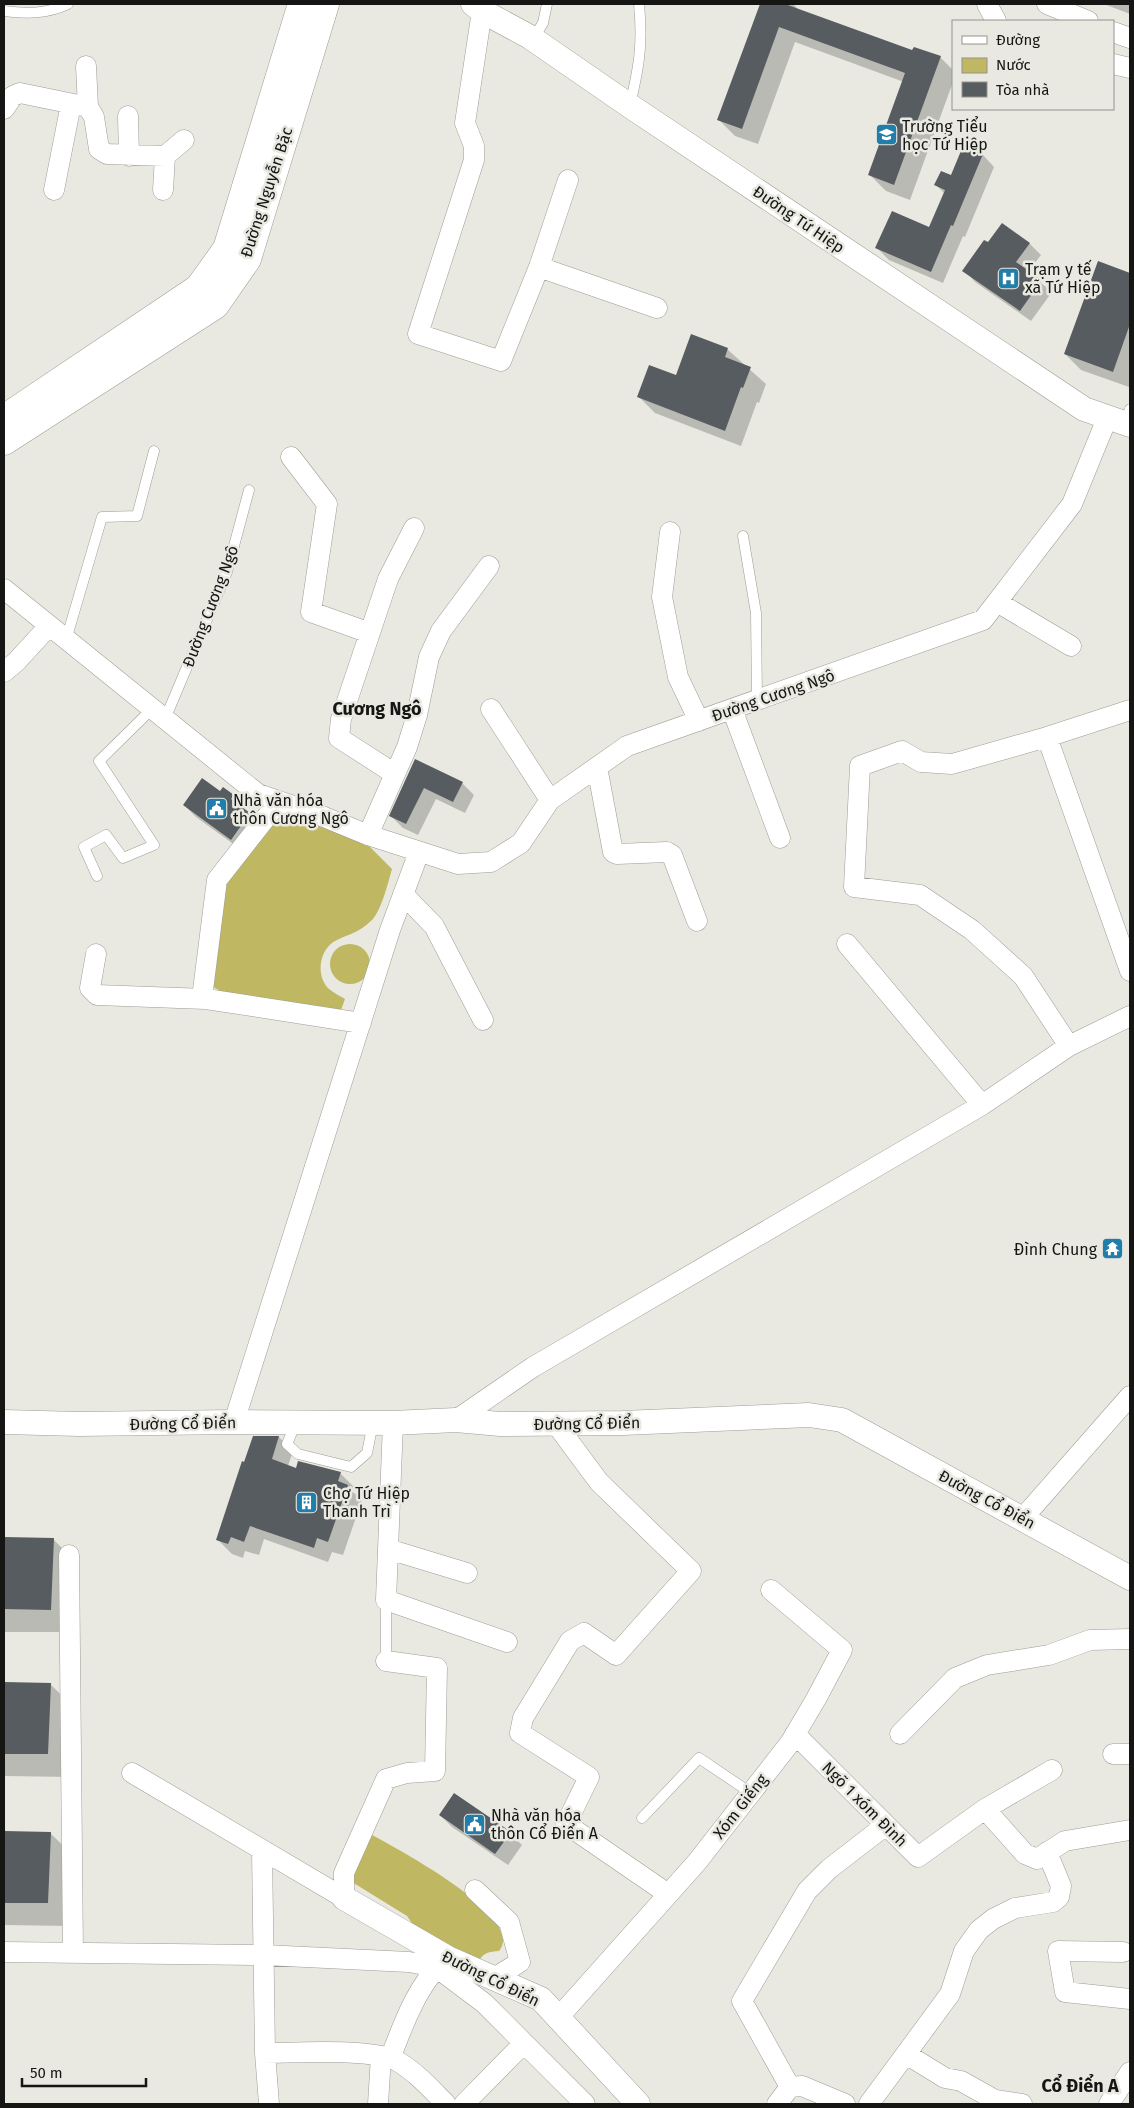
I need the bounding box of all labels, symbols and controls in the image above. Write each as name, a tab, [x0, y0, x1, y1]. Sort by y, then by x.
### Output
legend	[952, 20, 1114, 110]
text: Đường	[996, 31, 1040, 49]
text: Nước	[996, 56, 1031, 74]
text: Tòa nhà	[996, 81, 1049, 99]
place label: Trường Tiểu học Tứ Hiệp	[902, 116, 988, 154]
school or university icon: Trường Tiểu học Tứ Hiệp	[874, 123, 898, 147]
street label: Đường Nguyễn Bặc	[236, 124, 297, 260]
street label: Đường Tứ Hiệp	[749, 182, 848, 257]
place label: Trạm y tế xã Tứ Hiệp	[1025, 259, 1101, 297]
hospital icon: Trạm y tế xã Tứ Hiệp	[997, 266, 1021, 290]
street label: Đường Cương Ngô	[178, 543, 242, 670]
street label: Đường Cương Ngô	[709, 665, 837, 725]
district label: Cương Ngô	[332, 698, 422, 720]
place label: Nhà văn hóa thôn Cương Ngô	[233, 791, 349, 828]
public building icon: Nhà văn hóa thôn Cương Ngô	[205, 797, 229, 821]
temple icon: Đình Chung	[1101, 1237, 1125, 1261]
place label: Đình Chung	[1014, 1240, 1098, 1259]
street label: Đường Cổ Điển	[130, 1412, 236, 1434]
street label: Đường Cổ Điển	[534, 1412, 640, 1434]
street label: Đường Cổ Điển	[935, 1465, 1039, 1533]
place label: Chợ Tứ Hiệp Thanh Trì	[323, 1484, 410, 1521]
building icon: Chợ Tứ Hiệp Thanh Trì	[295, 1490, 319, 1514]
street label: Ngõ 1 xóm Đình	[818, 1758, 911, 1851]
street label: Xóm Giếng	[708, 1769, 772, 1842]
place label: Nhà văn hóa thôn Cổ Điển A	[491, 1806, 599, 1843]
public building icon: Nhà văn hóa thôn Cổ Điển A	[463, 1812, 487, 1836]
street label: Đường Cổ Điển	[439, 1946, 543, 2010]
scale bar	[22, 2056, 146, 2088]
text: 50 m	[30, 2064, 63, 2082]
district label: Cổ Điển A	[1041, 2073, 1119, 2097]

